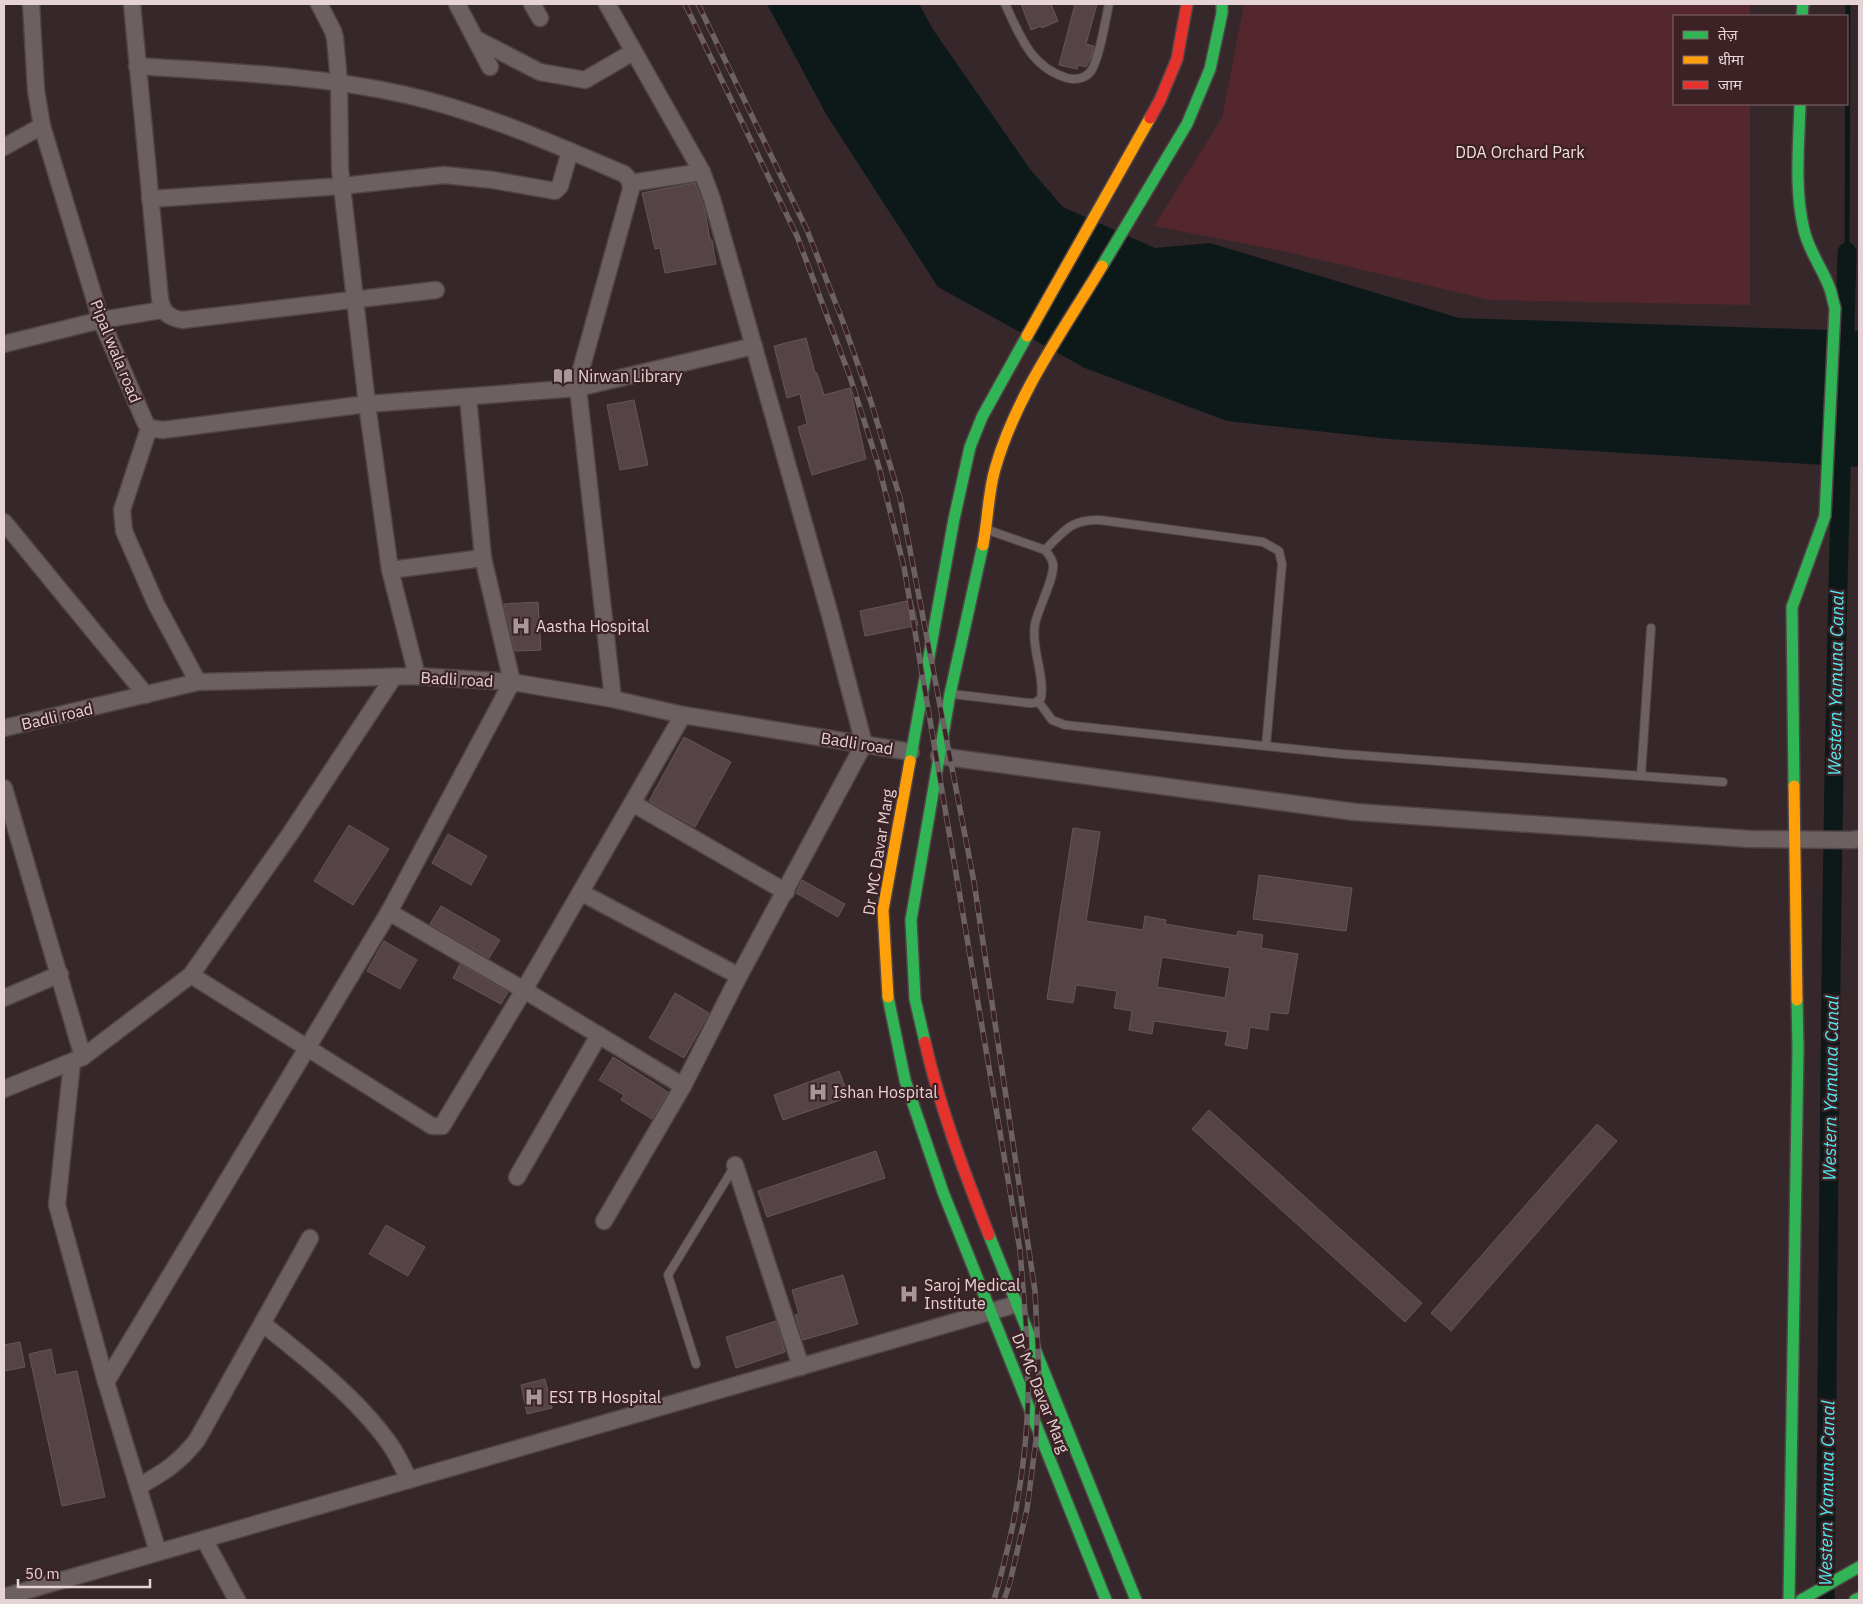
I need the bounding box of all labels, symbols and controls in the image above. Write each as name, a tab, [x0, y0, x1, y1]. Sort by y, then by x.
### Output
legend	[1673, 15, 1848, 105]
text: तेज़	[1718, 25, 1739, 44]
text: धीमा	[1718, 50, 1745, 69]
text: जाम	[1718, 75, 1743, 94]
park label: DDA Orchard Park	[1455, 142, 1585, 162]
street label: Pipal wala road	[86, 296, 146, 406]
library icon: Nirwan Library	[552, 365, 574, 387]
place label: Nirwan Library	[578, 366, 682, 386]
water label: Western Yamuna Canal	[1822, 590, 1849, 776]
hospital icon: Aastha Hospital	[510, 615, 532, 637]
place label: Aastha Hospital	[536, 616, 649, 636]
street label: Badli road	[420, 667, 494, 691]
street label: Badli road	[19, 698, 95, 734]
street label: Badli road	[819, 727, 895, 759]
street label: Dr MC Davar Marg	[858, 787, 898, 917]
water label: Western Yamuna Canal	[1817, 995, 1844, 1181]
hospital icon: Ishan Hospital	[807, 1081, 829, 1103]
place label: Ishan Hospital	[833, 1082, 938, 1102]
place label: Saroj Medical Institute	[924, 1275, 1020, 1313]
hospital icon: Saroj Medical Institute	[898, 1283, 920, 1305]
street label: Dr MC Davar Marg	[1008, 1330, 1074, 1456]
hospital icon: ESI TB Hospital	[523, 1386, 545, 1408]
place label: ESI TB Hospital	[549, 1387, 661, 1407]
water label: Western Yamuna Canal	[1813, 1400, 1840, 1586]
scale bar	[18, 1556, 150, 1588]
text: 50 m	[25, 1564, 60, 1583]

